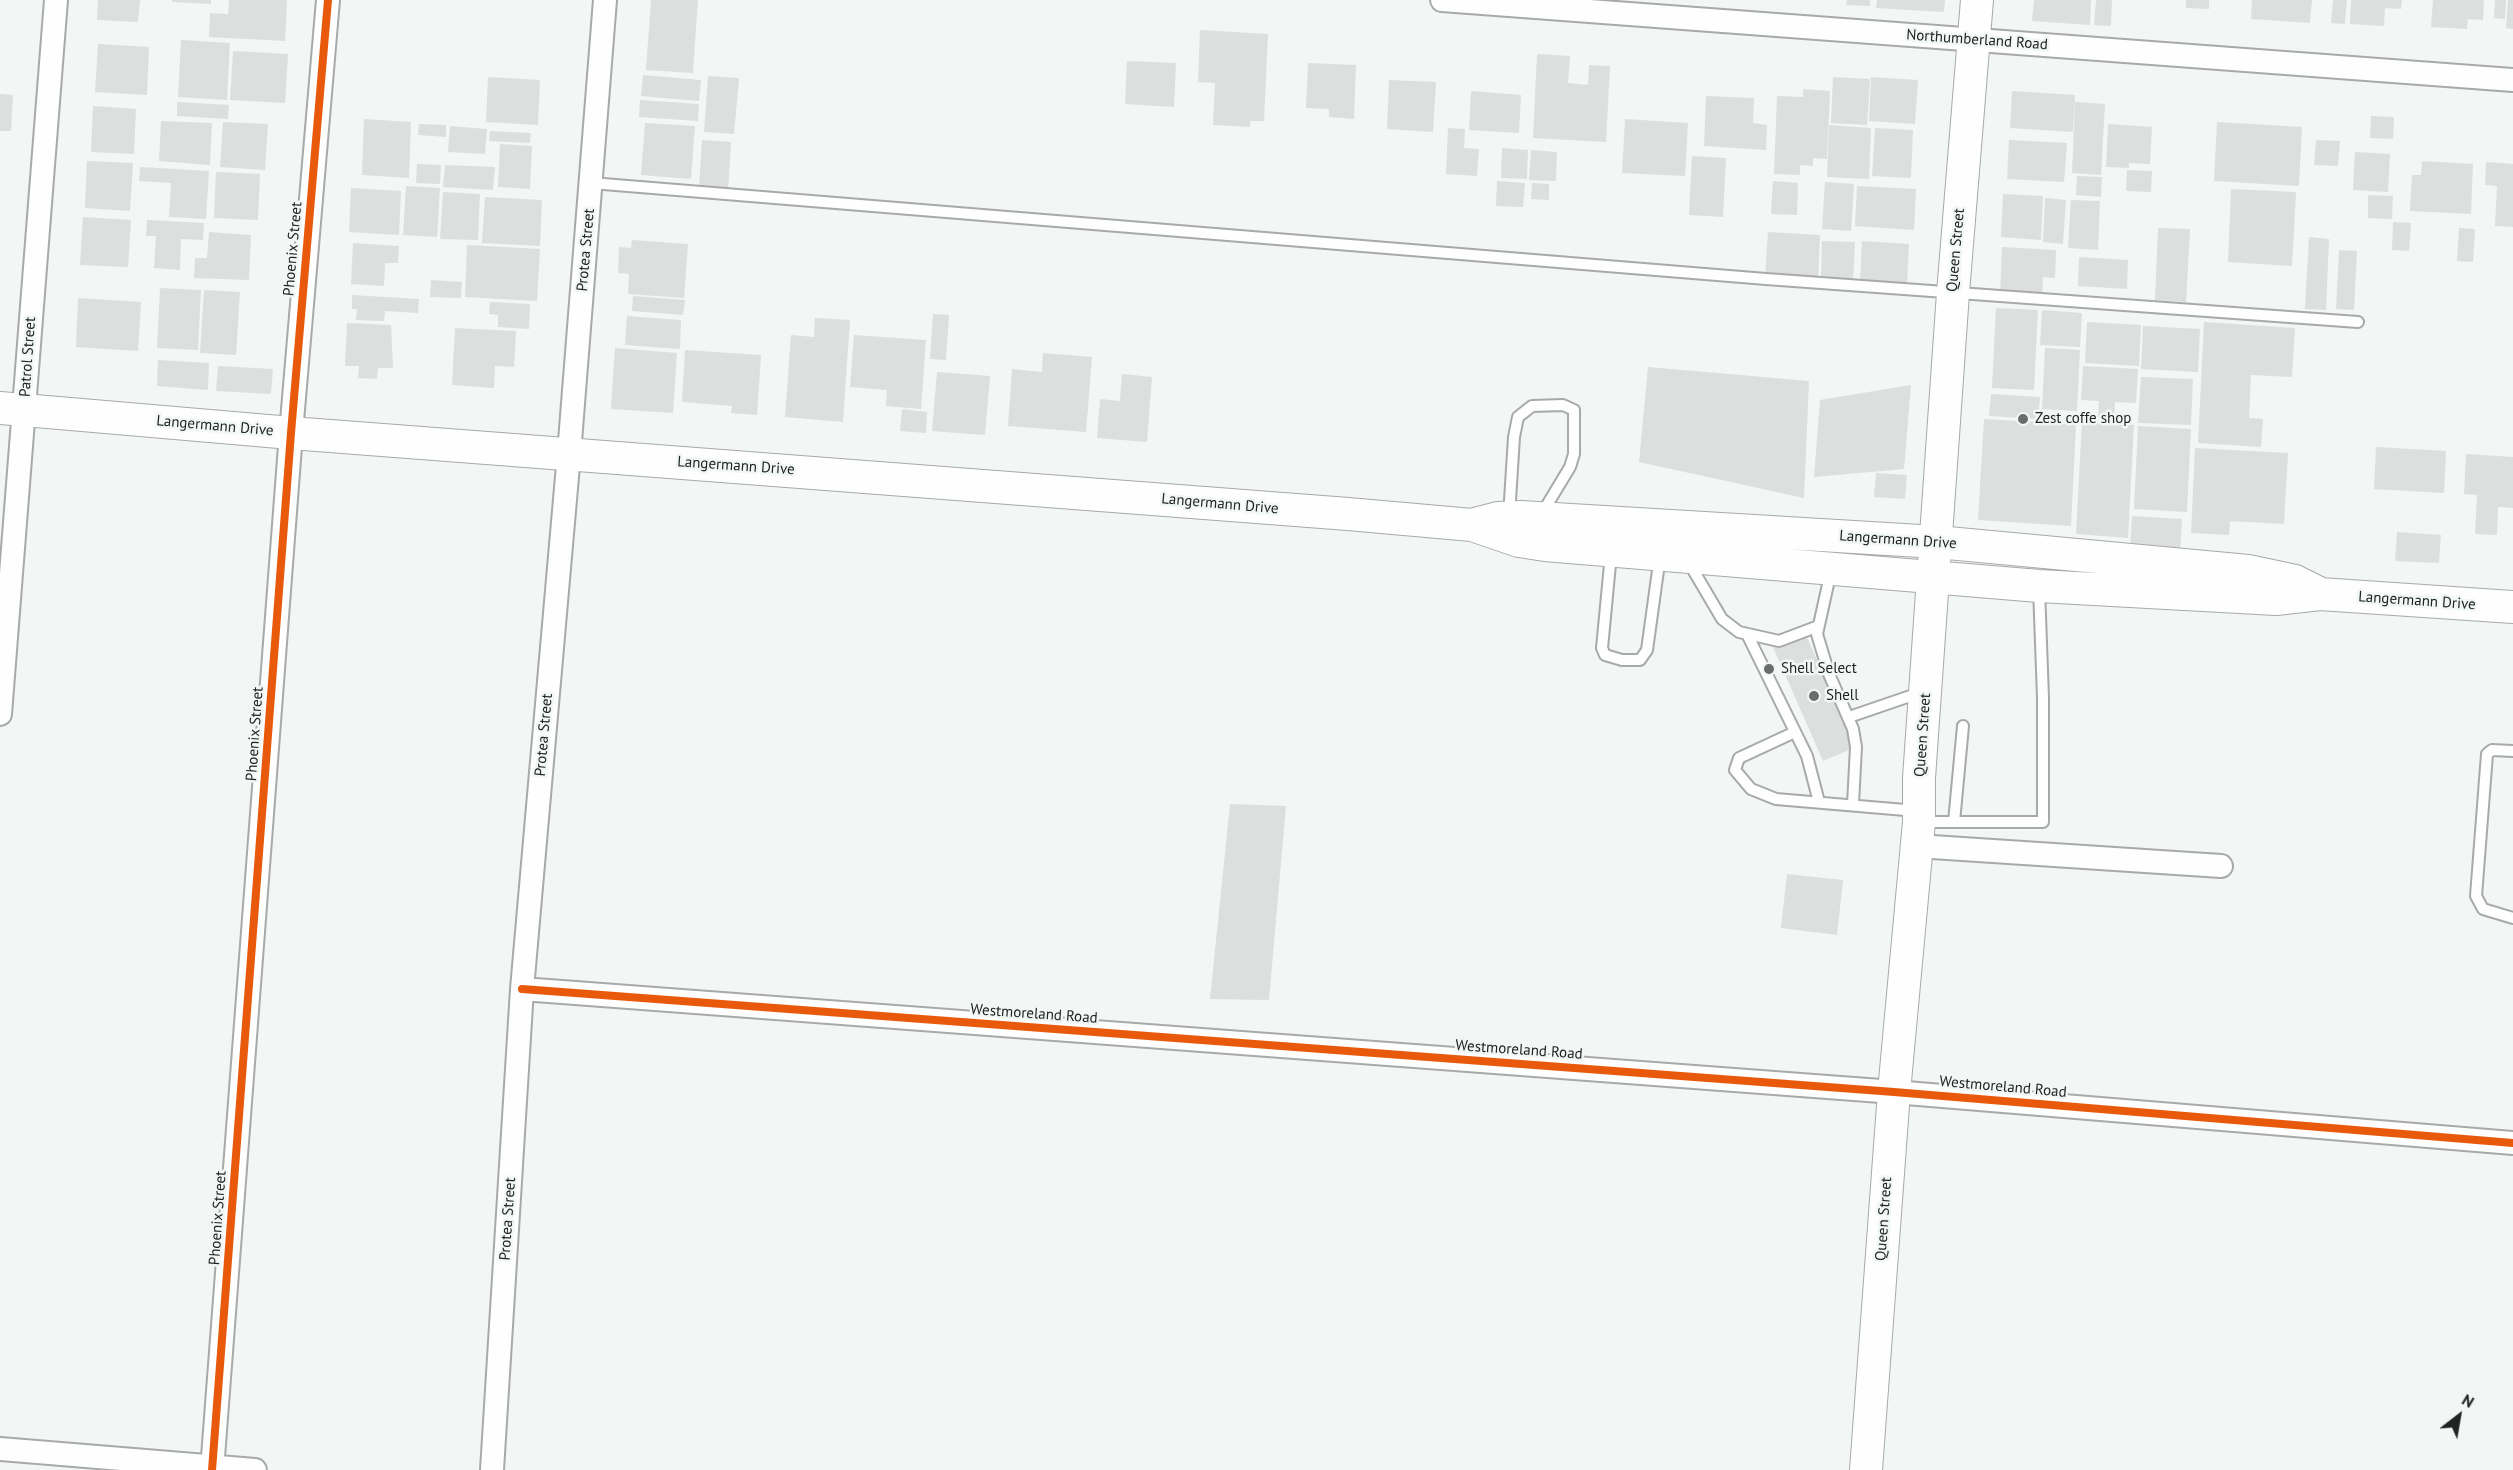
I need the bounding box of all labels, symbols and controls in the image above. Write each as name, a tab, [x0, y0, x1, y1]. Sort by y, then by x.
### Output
street label: Northumberland Road	[1906, 26, 2048, 54]
street label: Phoenix Street	[280, 201, 306, 297]
street label: Queen Street	[1943, 207, 1969, 293]
street label: Protea Street	[573, 208, 599, 292]
street label: Patrol Street	[16, 316, 40, 398]
place label: Zest coffe shop	[2035, 410, 2131, 428]
street label: Langermann Drive	[156, 412, 274, 440]
marker: Zest coffe shop	[2016, 412, 2030, 426]
street label: Langermann Drive	[677, 453, 795, 479]
street label: Langermann Drive	[1161, 490, 1279, 518]
street label: Langermann Drive	[1839, 527, 1957, 553]
street label: Langermann Drive	[2358, 588, 2476, 614]
place label: Shell Select	[1781, 660, 1857, 678]
marker: Shell Select	[1762, 662, 1776, 676]
street label: Phoenix Street	[243, 686, 267, 782]
place label: Shell	[1826, 687, 1859, 705]
marker: Shell	[1807, 689, 1821, 703]
street label: Protea Street	[531, 693, 557, 777]
street label: Queen Street	[1911, 693, 1935, 777]
street label: Westmoreland Road	[970, 1001, 1098, 1027]
street label: Westmoreland Road	[1455, 1037, 1583, 1063]
street label: Westmoreland Road	[1939, 1072, 2067, 1102]
street label: Phoenix Street	[206, 1170, 230, 1266]
street label: Protea Street	[496, 1177, 520, 1261]
street label: Queen Street	[1872, 1177, 1896, 1261]
north arrow	[2429, 1386, 2489, 1446]
text: N	[2459, 1389, 2478, 1412]

